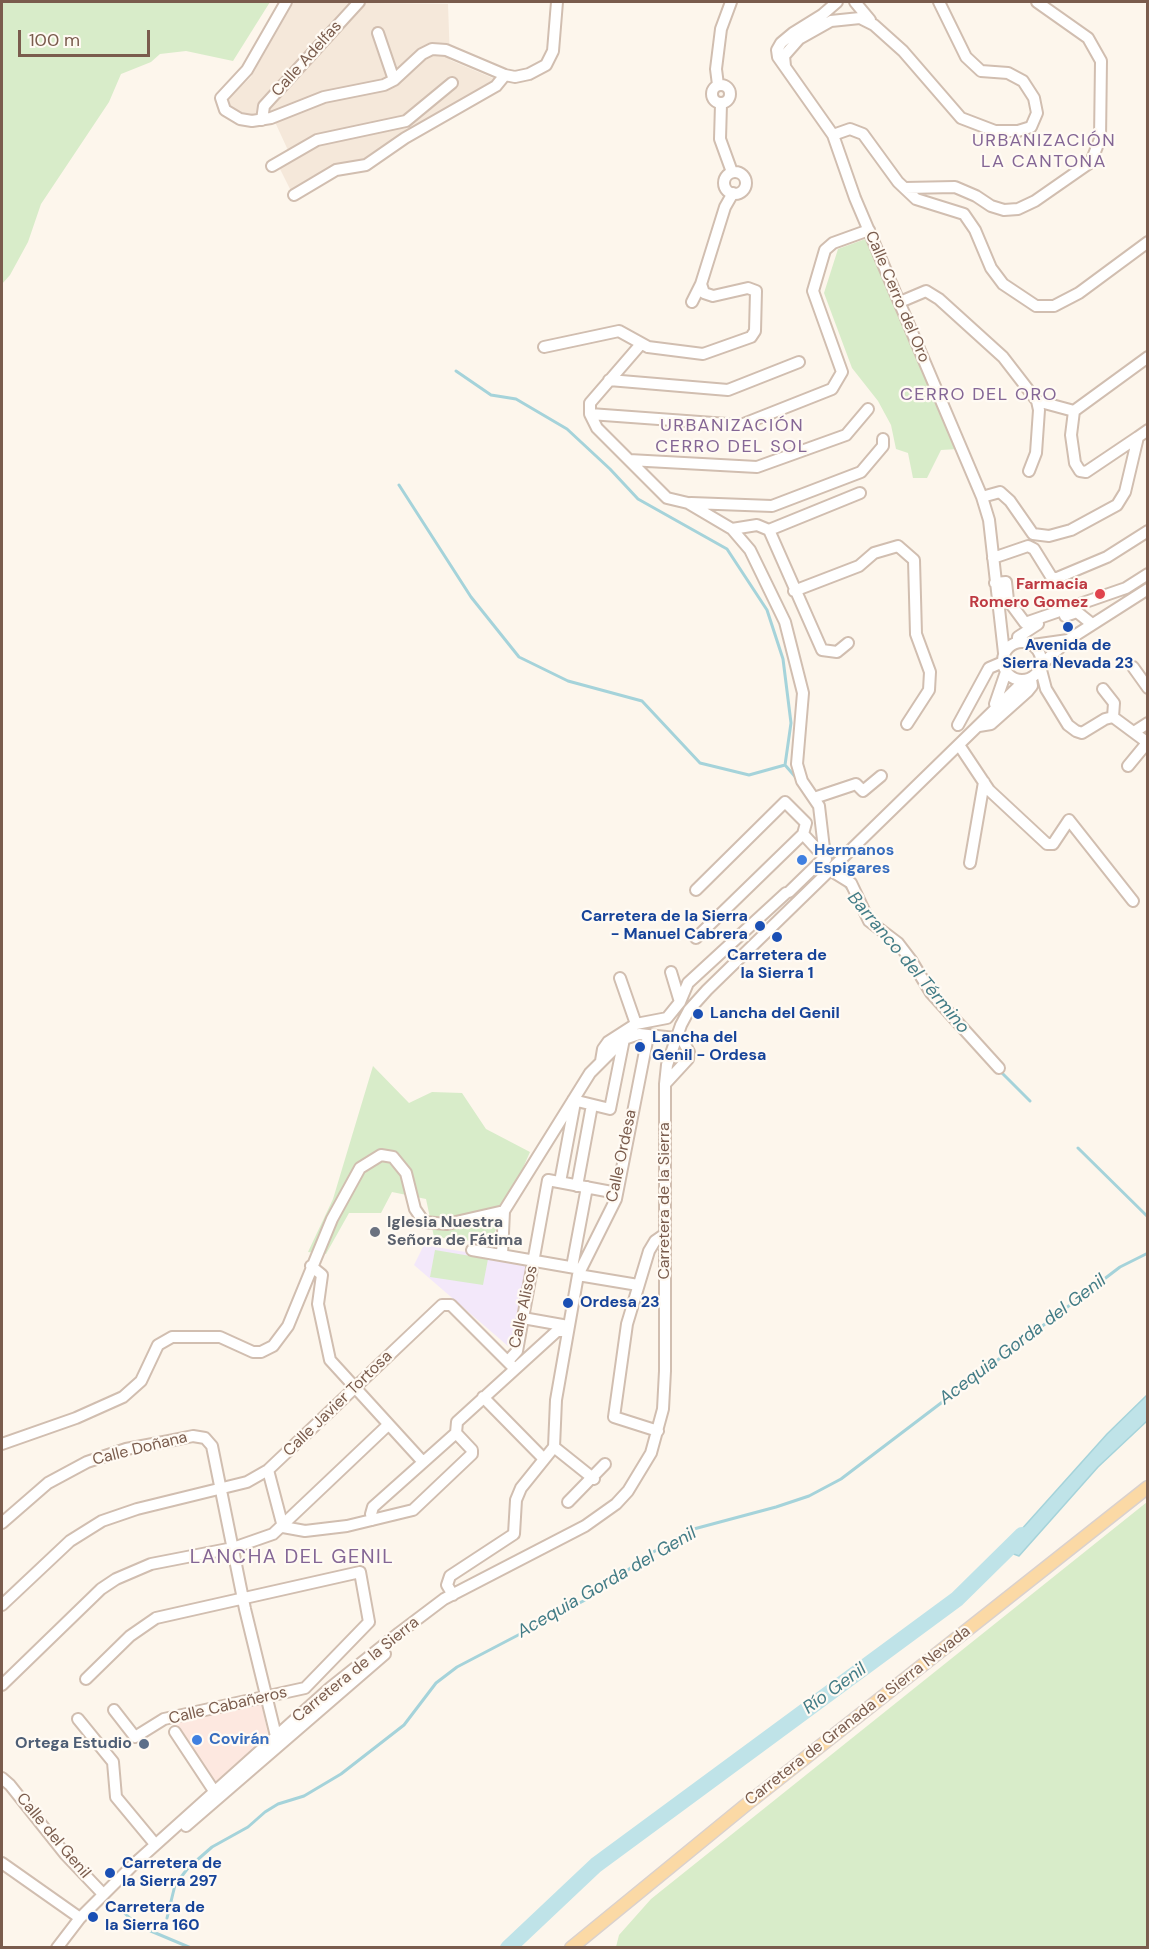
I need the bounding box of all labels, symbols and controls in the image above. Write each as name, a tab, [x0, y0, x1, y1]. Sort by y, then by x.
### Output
street label: Calle Adelfas	[268, 17, 346, 101]
scale bar	[21, 18, 153, 56]
text: 100 m	[29, 28, 80, 52]
district label: URBANIZACIÓN LA CANTONA	[972, 130, 1116, 172]
street label: Calle Cerro del Oro	[861, 228, 933, 366]
district label: CERRO DEL ORO	[900, 384, 1058, 406]
district label: URBANIZACIÓN CERRO DEL SOL	[655, 415, 809, 458]
place label: Farmacia Romero Gomez	[969, 575, 1088, 613]
marker: Farmacia Romero Gomez	[1093, 587, 1107, 601]
marker: Avenida de Sierra Nevada 23	[1061, 620, 1075, 634]
place label: Avenida de Sierra Nevada 23	[1002, 636, 1134, 674]
place label: Hermanos Espigares	[814, 841, 894, 879]
marker: Hermanos Espigares	[795, 853, 809, 867]
water label: Barranco del Término	[842, 888, 974, 1038]
place label: Carretera de la Sierra - Manuel Cabrera	[581, 907, 748, 945]
marker: Carretera de la Sierra - Manuel Cabrera	[753, 919, 767, 933]
marker: Carretera de la Sierra 1	[770, 930, 784, 944]
place label: Carretera de la Sierra 1	[727, 946, 827, 984]
place label: Lancha del Genil	[710, 1004, 840, 1024]
marker: Lancha del Genil	[691, 1007, 705, 1021]
place label: Lancha del Genil - Ordesa	[652, 1028, 766, 1066]
marker: Lancha del Genil - Ordesa	[633, 1040, 647, 1054]
street label: Calle Ordesa	[603, 1108, 641, 1204]
street label: Carretera de la Sierra	[655, 1122, 675, 1280]
place label: Iglesia Nuestra Señora de Fátima	[387, 1213, 523, 1251]
marker: Iglesia Nuestra Señora de Fátima	[368, 1225, 382, 1239]
street label: Calle Alisos	[506, 1264, 542, 1350]
water label: Acequia Gorda del Genil	[935, 1270, 1111, 1410]
place label: Ordesa 23	[580, 1293, 660, 1313]
marker: Ordesa 23	[561, 1296, 575, 1310]
street label: Calle Javier Tortosa	[280, 1347, 396, 1461]
street label: Calle Doñana	[91, 1428, 189, 1470]
water label: Acequia Gorda del Genil	[514, 1523, 700, 1643]
district label: LANCHA DEL GENIL	[190, 1546, 394, 1570]
street label: Carretera de la Sierra	[289, 1613, 423, 1727]
street label: Carretera de Granada a Sierra Nevada	[741, 1622, 975, 1810]
water label: Río Genil	[799, 1659, 871, 1719]
street label: Calle Cabañeros	[167, 1683, 289, 1729]
place label: Covirán	[209, 1730, 269, 1750]
marker: Covirán	[190, 1733, 204, 1747]
place label: Ortega Estudio	[15, 1734, 132, 1754]
marker: Ortega Estudio	[137, 1737, 151, 1751]
street label: Calle del Genil	[12, 1789, 94, 1883]
place label: Carretera de la Sierra 297	[122, 1854, 222, 1892]
marker: Carretera de la Sierra 297	[103, 1866, 117, 1880]
place label: Carretera de la Sierra 160	[105, 1898, 205, 1936]
marker: Carretera de la Sierra 160	[86, 1910, 100, 1924]

